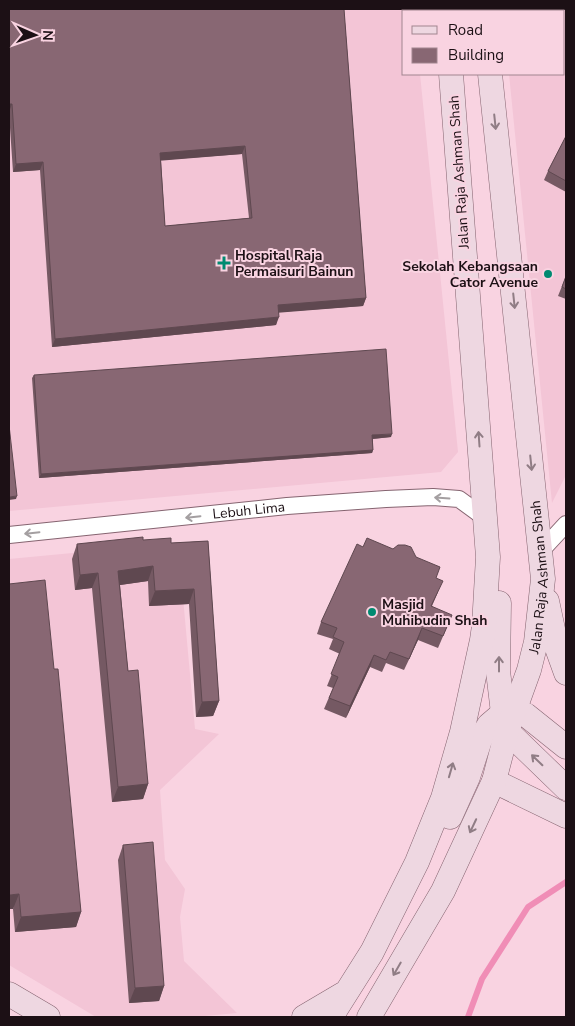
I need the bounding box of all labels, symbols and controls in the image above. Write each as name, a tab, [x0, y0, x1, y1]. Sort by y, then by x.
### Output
north arrow	[10, 10, 60, 60]
legend	[402, 10, 565, 75]
text: Road	[448, 20, 483, 40]
text: N	[38, 30, 57, 41]
text: Building	[448, 45, 504, 65]
street label: Jalan Raja Ashman Shah	[444, 95, 474, 250]
one-way arrow	[490, 114, 500, 130]
place label: Hospital Raja Permaisuri Bainun	[235, 246, 353, 281]
marker: Hospital Raja Permaisuri Bainun	[217, 256, 231, 270]
place label: Sekolah Kebangsaan Cator Avenue	[402, 257, 538, 292]
marker: Sekolah Kebangsaan Cator Avenue	[542, 268, 554, 280]
one-way arrow	[509, 293, 519, 309]
one-way arrow	[474, 431, 484, 447]
one-way arrow	[526, 455, 536, 471]
one-way arrow	[435, 493, 451, 503]
street label: Lebuh Lima	[211, 497, 286, 523]
street label: Jalan Raja Ashman Shah	[524, 500, 553, 657]
one-way arrow	[186, 512, 202, 522]
one-way arrow	[24, 528, 40, 537]
place label: Masjid Muhibudin Shah	[382, 595, 487, 630]
marker: Masjid Muhibudin Shah	[366, 606, 378, 618]
one-way arrow	[494, 657, 504, 673]
one-way arrow	[530, 754, 543, 766]
one-way arrow	[447, 762, 457, 778]
one-way arrow	[468, 818, 477, 833]
one-way arrow	[392, 961, 402, 976]

